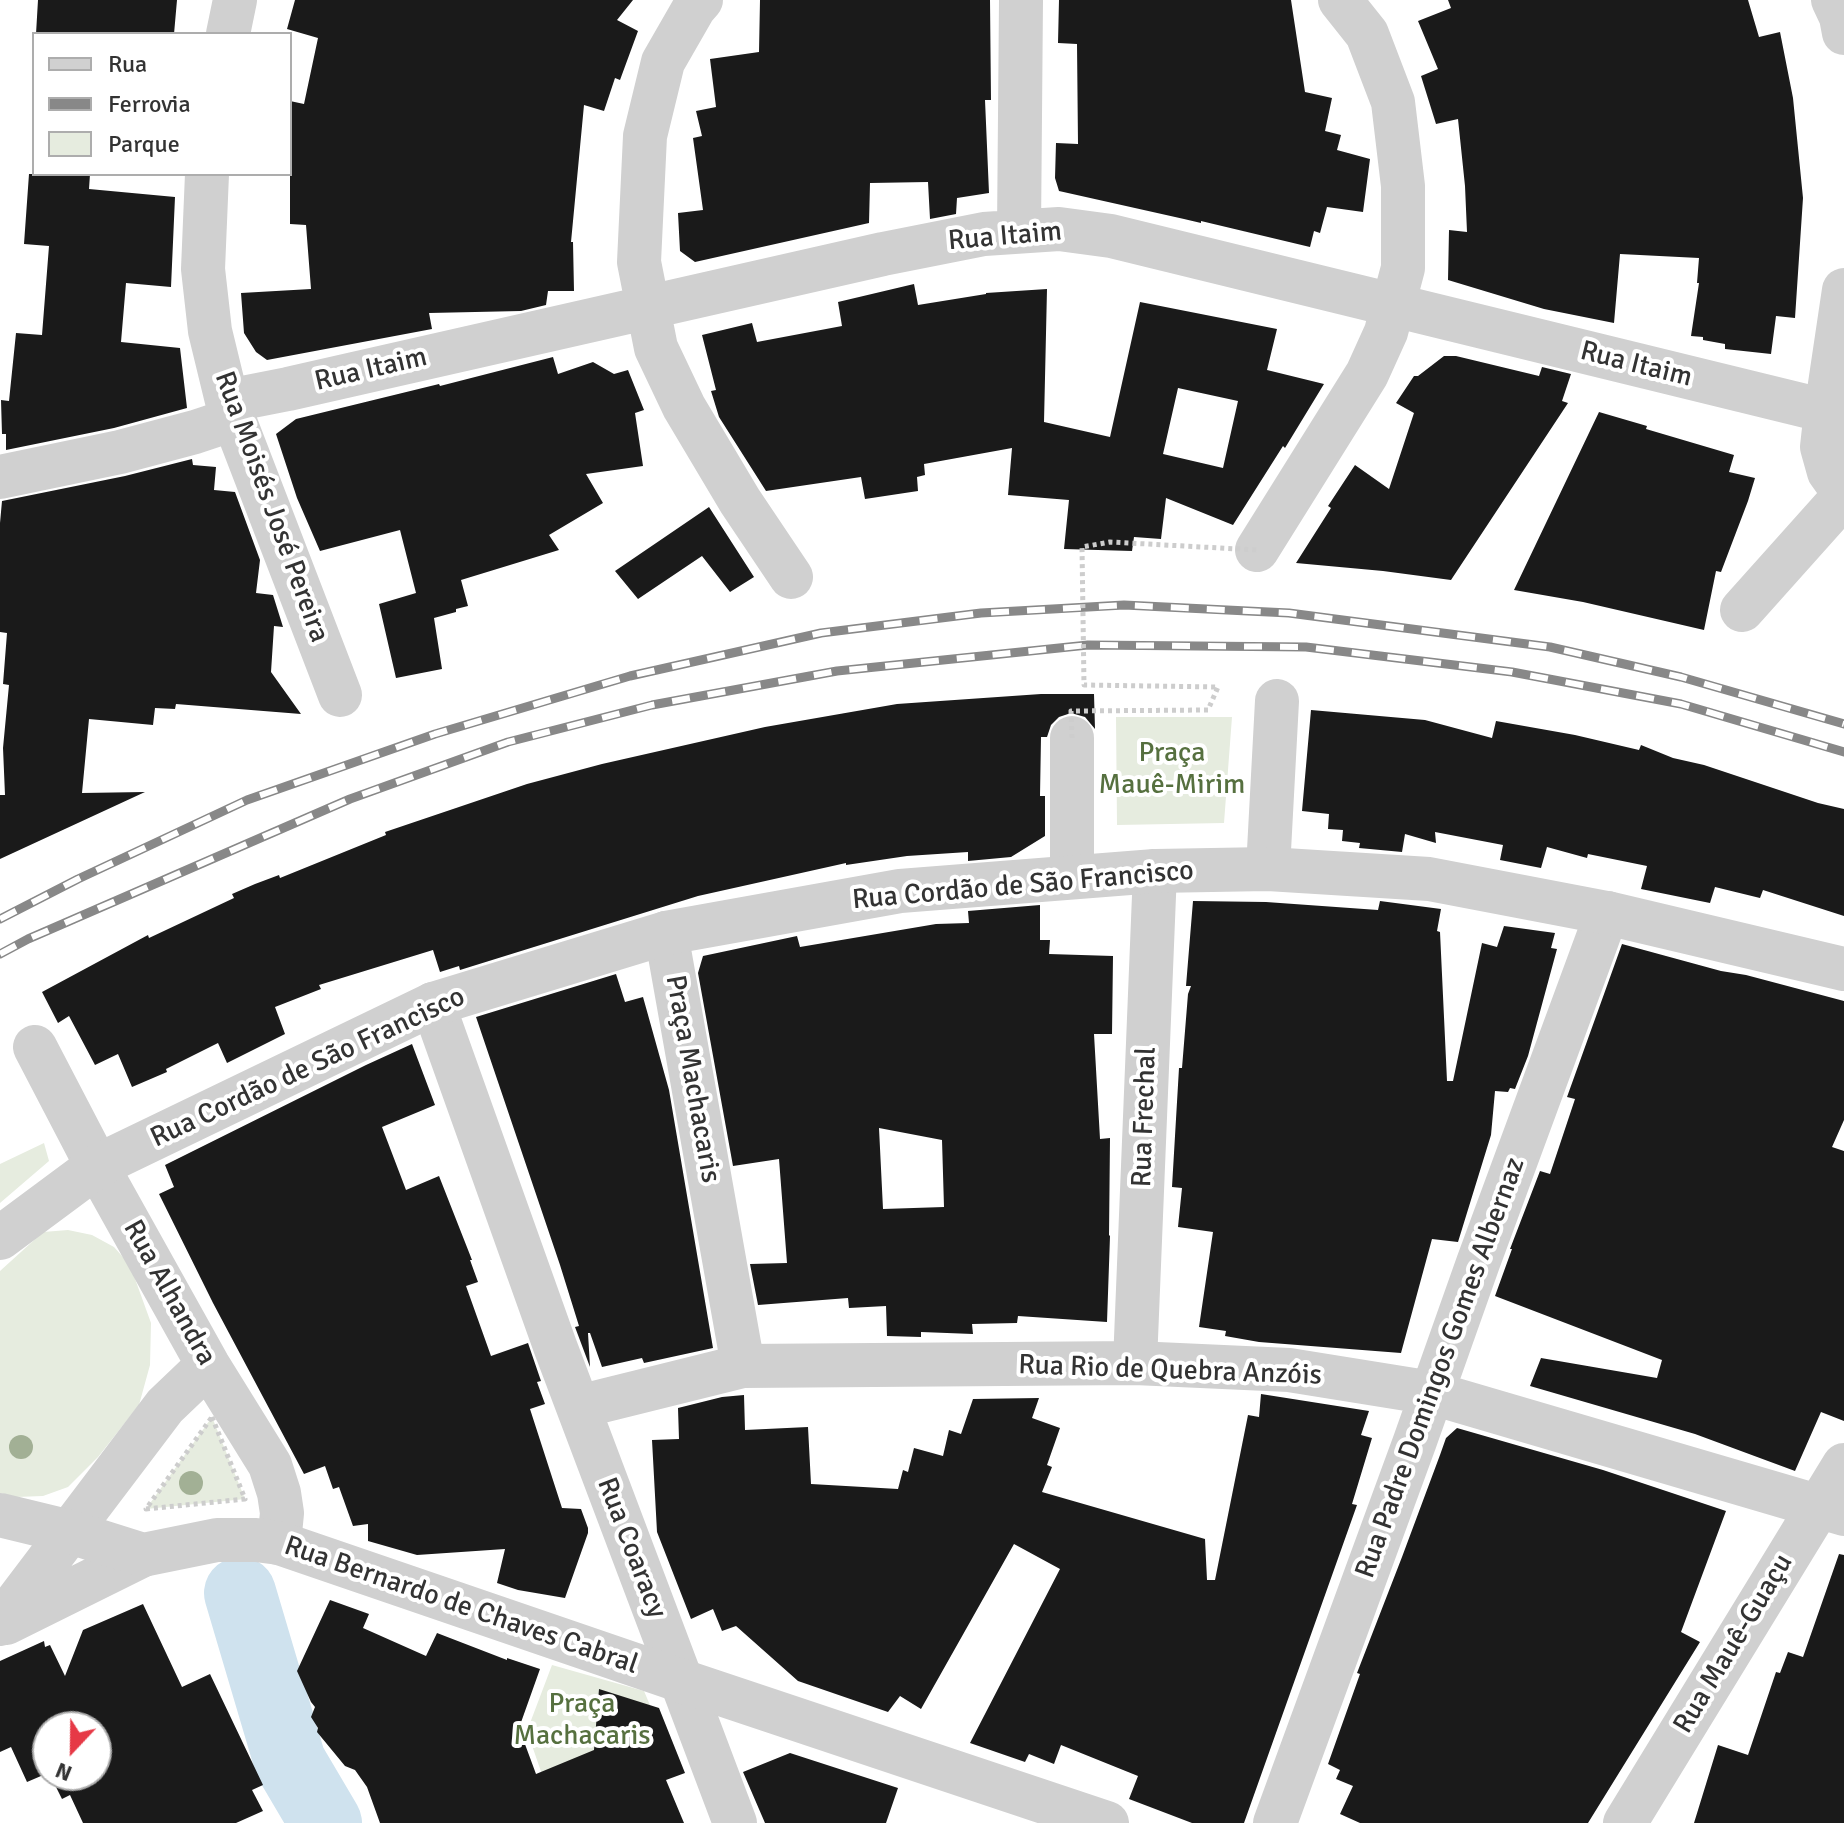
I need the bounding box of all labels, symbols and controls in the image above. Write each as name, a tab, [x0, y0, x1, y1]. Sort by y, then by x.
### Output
legend	[32, 32, 292, 176]
text: Rua	[108, 49, 147, 79]
text: Ferrovia	[108, 89, 191, 119]
text: Parque	[108, 129, 180, 159]
street label: Rua Itaim	[947, 215, 1063, 259]
street label: Rua Itaim	[1577, 335, 1695, 395]
street label: Rua Itaim	[312, 341, 430, 399]
street label: Rua Moisés José Pereira	[206, 367, 336, 647]
park label: Praça Mauê-Mirim	[1099, 737, 1245, 803]
street label: Rua Cordão de São Francisco	[851, 854, 1195, 918]
street label: Praça Machacaris	[657, 972, 727, 1186]
street label: Rua Cordão de São Francisco	[146, 980, 470, 1156]
street label: Rua Frechal	[1126, 1046, 1164, 1188]
street label: Rua Padre Domingos Gomes Albernaz	[1349, 1153, 1533, 1583]
street label: Rua Alhandra	[115, 1215, 223, 1371]
street label: Rua Rio de Quebra Anzóis	[1018, 1349, 1322, 1393]
street label: Rua Coaracy	[589, 1473, 673, 1623]
street label: Rua Bernardo de Chaves Cabral	[280, 1530, 642, 1682]
street label: Rua Mauê-Guaçu	[1667, 1548, 1801, 1740]
park label: Praça Machacaris	[513, 1688, 651, 1754]
north arrow	[32, 1711, 112, 1791]
text: N	[51, 1756, 76, 1787]

